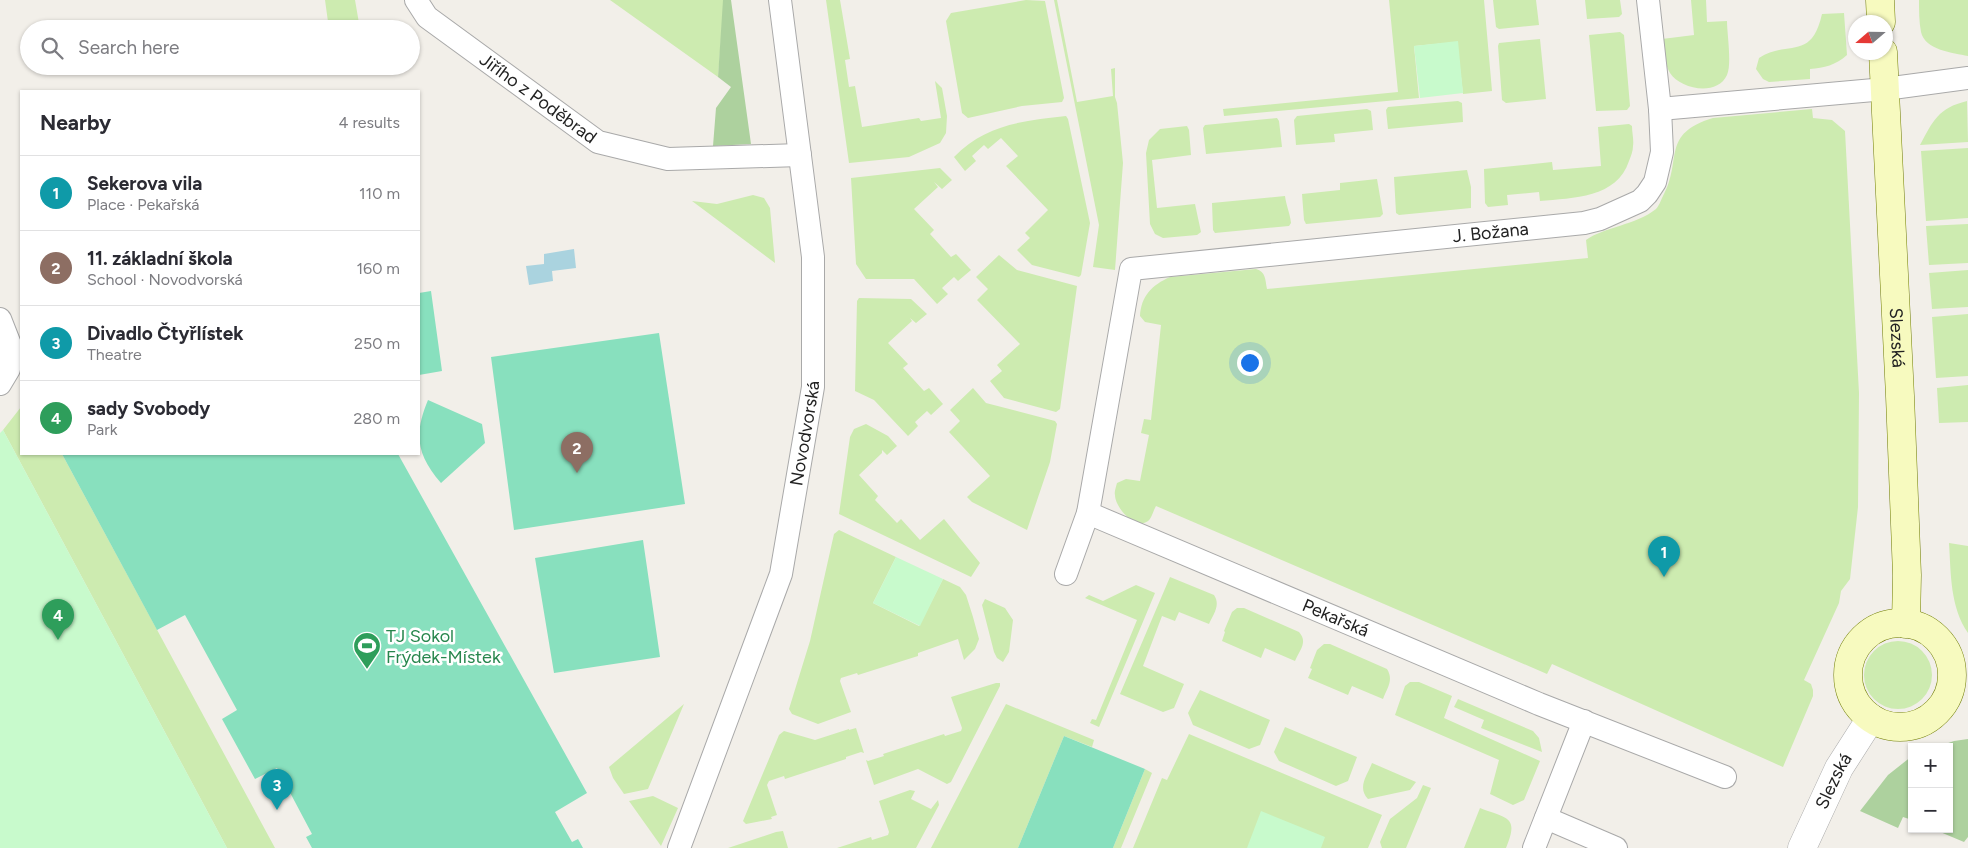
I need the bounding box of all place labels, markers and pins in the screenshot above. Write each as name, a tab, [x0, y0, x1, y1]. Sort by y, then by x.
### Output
pin: 2	[561, 432, 593, 473]
pin: 1	[1648, 536, 1680, 577]
pin: 4	[42, 599, 74, 640]
place label: TJ Sokol Frýdek-Místek	[386, 625, 501, 668]
sports icon: TJ Sokol Frýdek-Místek	[352, 631, 382, 670]
pin: 3	[261, 769, 293, 810]

